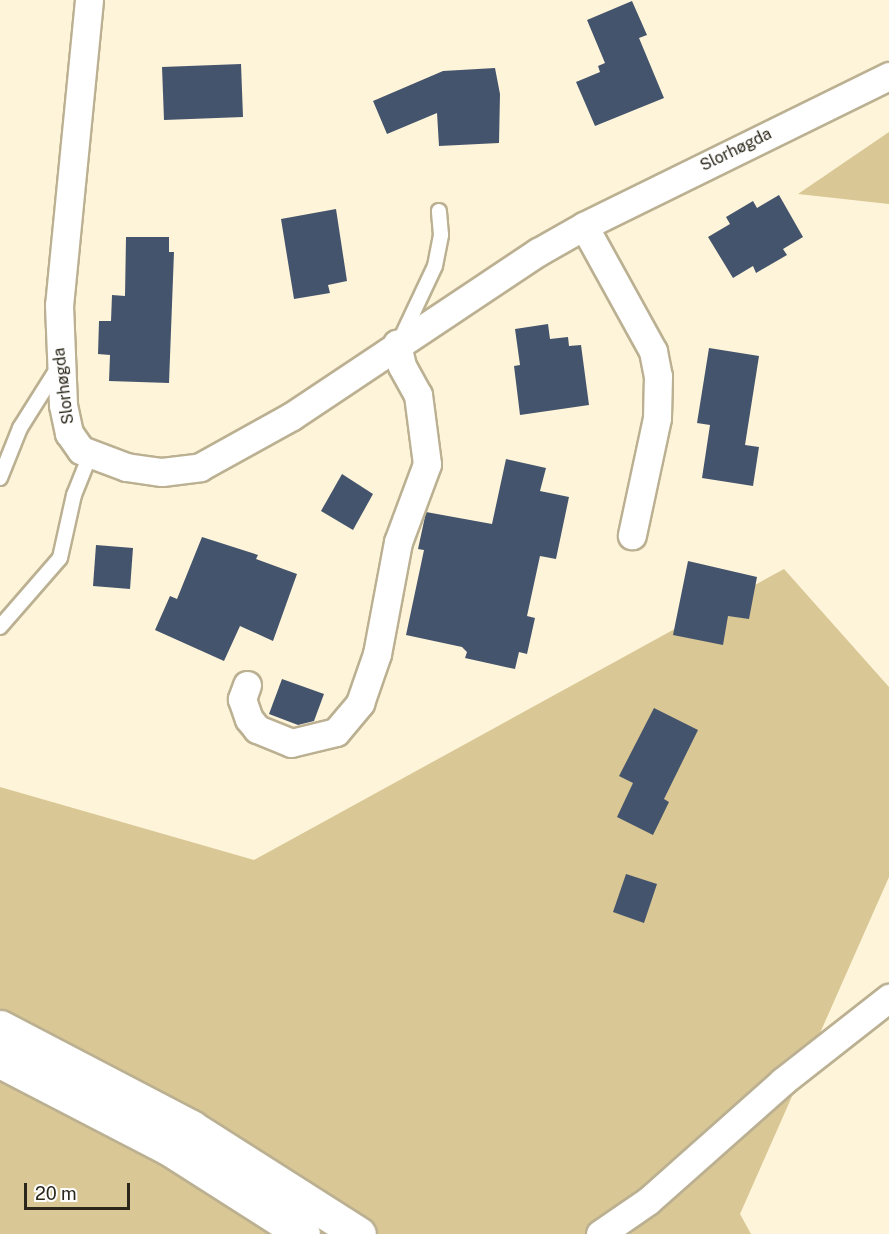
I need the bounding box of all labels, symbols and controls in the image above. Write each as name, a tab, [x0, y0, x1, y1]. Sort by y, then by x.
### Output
street label: Slorhøgda	[697, 124, 775, 176]
street label: Slorhøgda	[50, 347, 78, 425]
scale bar	[27, 1171, 134, 1209]
text: 20 m	[35, 1183, 77, 1204]

